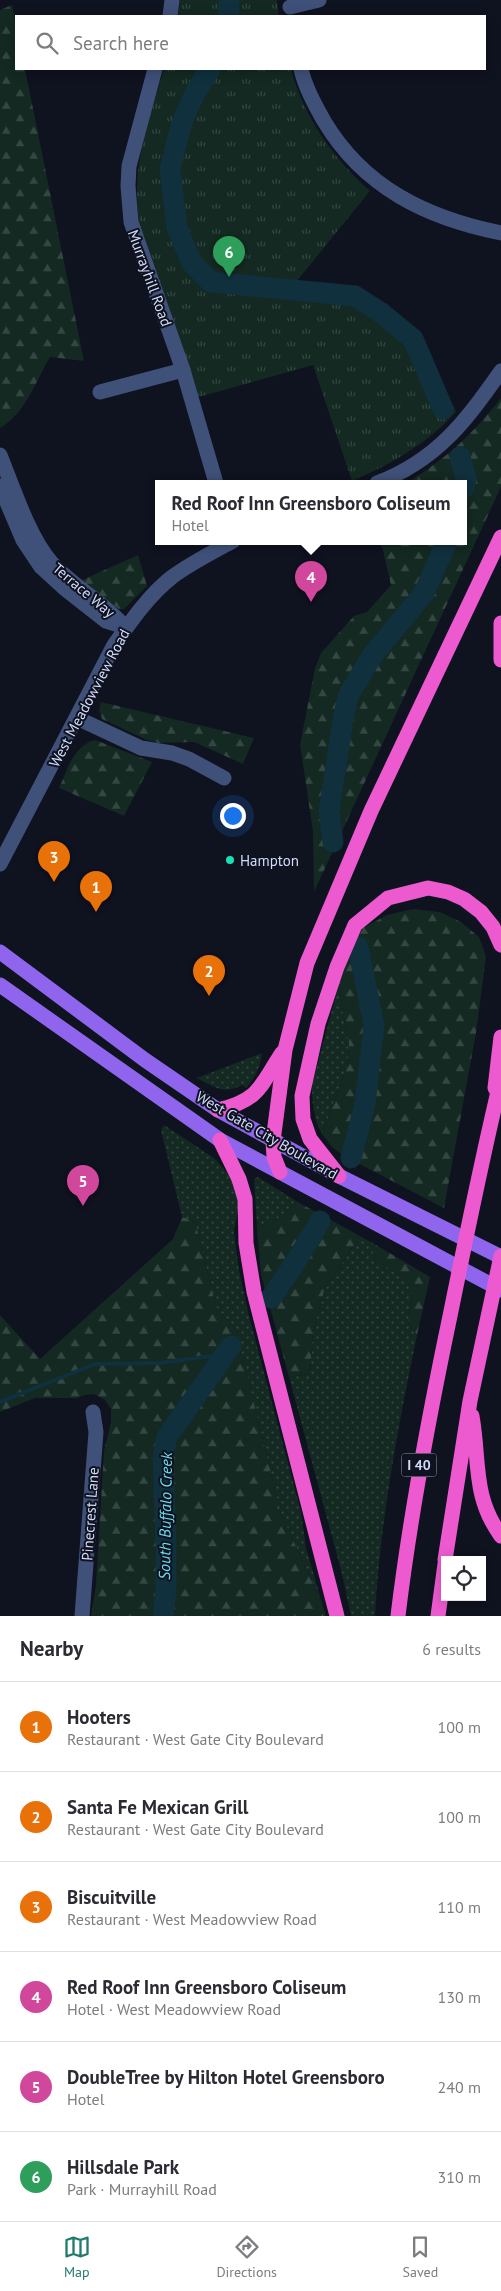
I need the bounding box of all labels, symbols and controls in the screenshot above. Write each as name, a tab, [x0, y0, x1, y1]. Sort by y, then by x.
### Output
search box	[15, 15, 486, 70]
icon: search	[33, 29, 61, 57]
text: Search here	[73, 31, 169, 55]
street label: Murrayhill Road	[124, 227, 176, 329]
pin: 6	[213, 236, 245, 277]
popup	[155, 480, 467, 545]
text: Red Roof Inn Greensboro Coliseum	[171, 491, 451, 515]
text: Hotel	[171, 515, 209, 535]
street label: Terrace Way	[49, 558, 119, 622]
pin: 4	[295, 561, 327, 602]
street label: West Meadowview Road	[44, 626, 134, 770]
your location	[220, 803, 246, 829]
pin: 3	[38, 841, 70, 882]
place label: Hampton	[240, 851, 299, 870]
marker: Hampton	[224, 854, 236, 866]
pin: 1	[80, 871, 112, 912]
pin: 2	[193, 955, 225, 996]
street label: West Gate City Boulevard	[193, 1087, 341, 1183]
pin: 5	[67, 1165, 99, 1206]
water label: South Buffalo Creek	[154, 1451, 176, 1580]
road number: I 40	[402, 1454, 436, 1476]
street label: Pinecrest Lane	[77, 1467, 103, 1561]
map controls	[441, 1556, 486, 1601]
button: locate	[441, 1556, 486, 1601]
text: Nearby	[20, 1635, 83, 1662]
text: 6 results	[422, 1639, 481, 1659]
text: Hooters	[67, 1705, 131, 1729]
text: 1	[31, 1717, 41, 1737]
text: 100 m	[438, 1717, 481, 1737]
text: Restaurant · West Gate City Boulevard	[67, 1729, 324, 1749]
text: Santa Fe Mexican Grill	[67, 1795, 248, 1819]
text: 2	[31, 1807, 41, 1827]
text: 100 m	[438, 1807, 481, 1827]
text: Restaurant · West Gate City Boulevard	[67, 1819, 324, 1839]
text: Biscuitville	[67, 1885, 156, 1909]
text: 3	[31, 1897, 41, 1917]
text: 110 m	[438, 1897, 481, 1917]
text: Restaurant · West Meadowview Road	[67, 1909, 317, 1929]
text: Red Roof Inn Greensboro Coliseum	[67, 1975, 346, 1999]
text: 4	[31, 1987, 41, 2007]
text: 130 m	[438, 1987, 481, 2007]
text: Hotel · West Meadowview Road	[67, 1999, 281, 2019]
text: DoubleTree by Hilton Hotel Greensboro	[67, 2065, 385, 2089]
text: 5	[31, 2077, 41, 2097]
text: 240 m	[438, 2077, 481, 2097]
text: Hotel	[67, 2089, 104, 2109]
text: Hillsdale Park	[67, 2155, 179, 2179]
text: 6	[31, 2167, 41, 2187]
text: 310 m	[438, 2167, 481, 2187]
text: Park · Murrayhill Road	[67, 2179, 217, 2199]
tab: Map	[63, 2233, 91, 2281]
tab: Directions	[216, 2233, 277, 2281]
tab: Saved	[403, 2233, 438, 2281]

